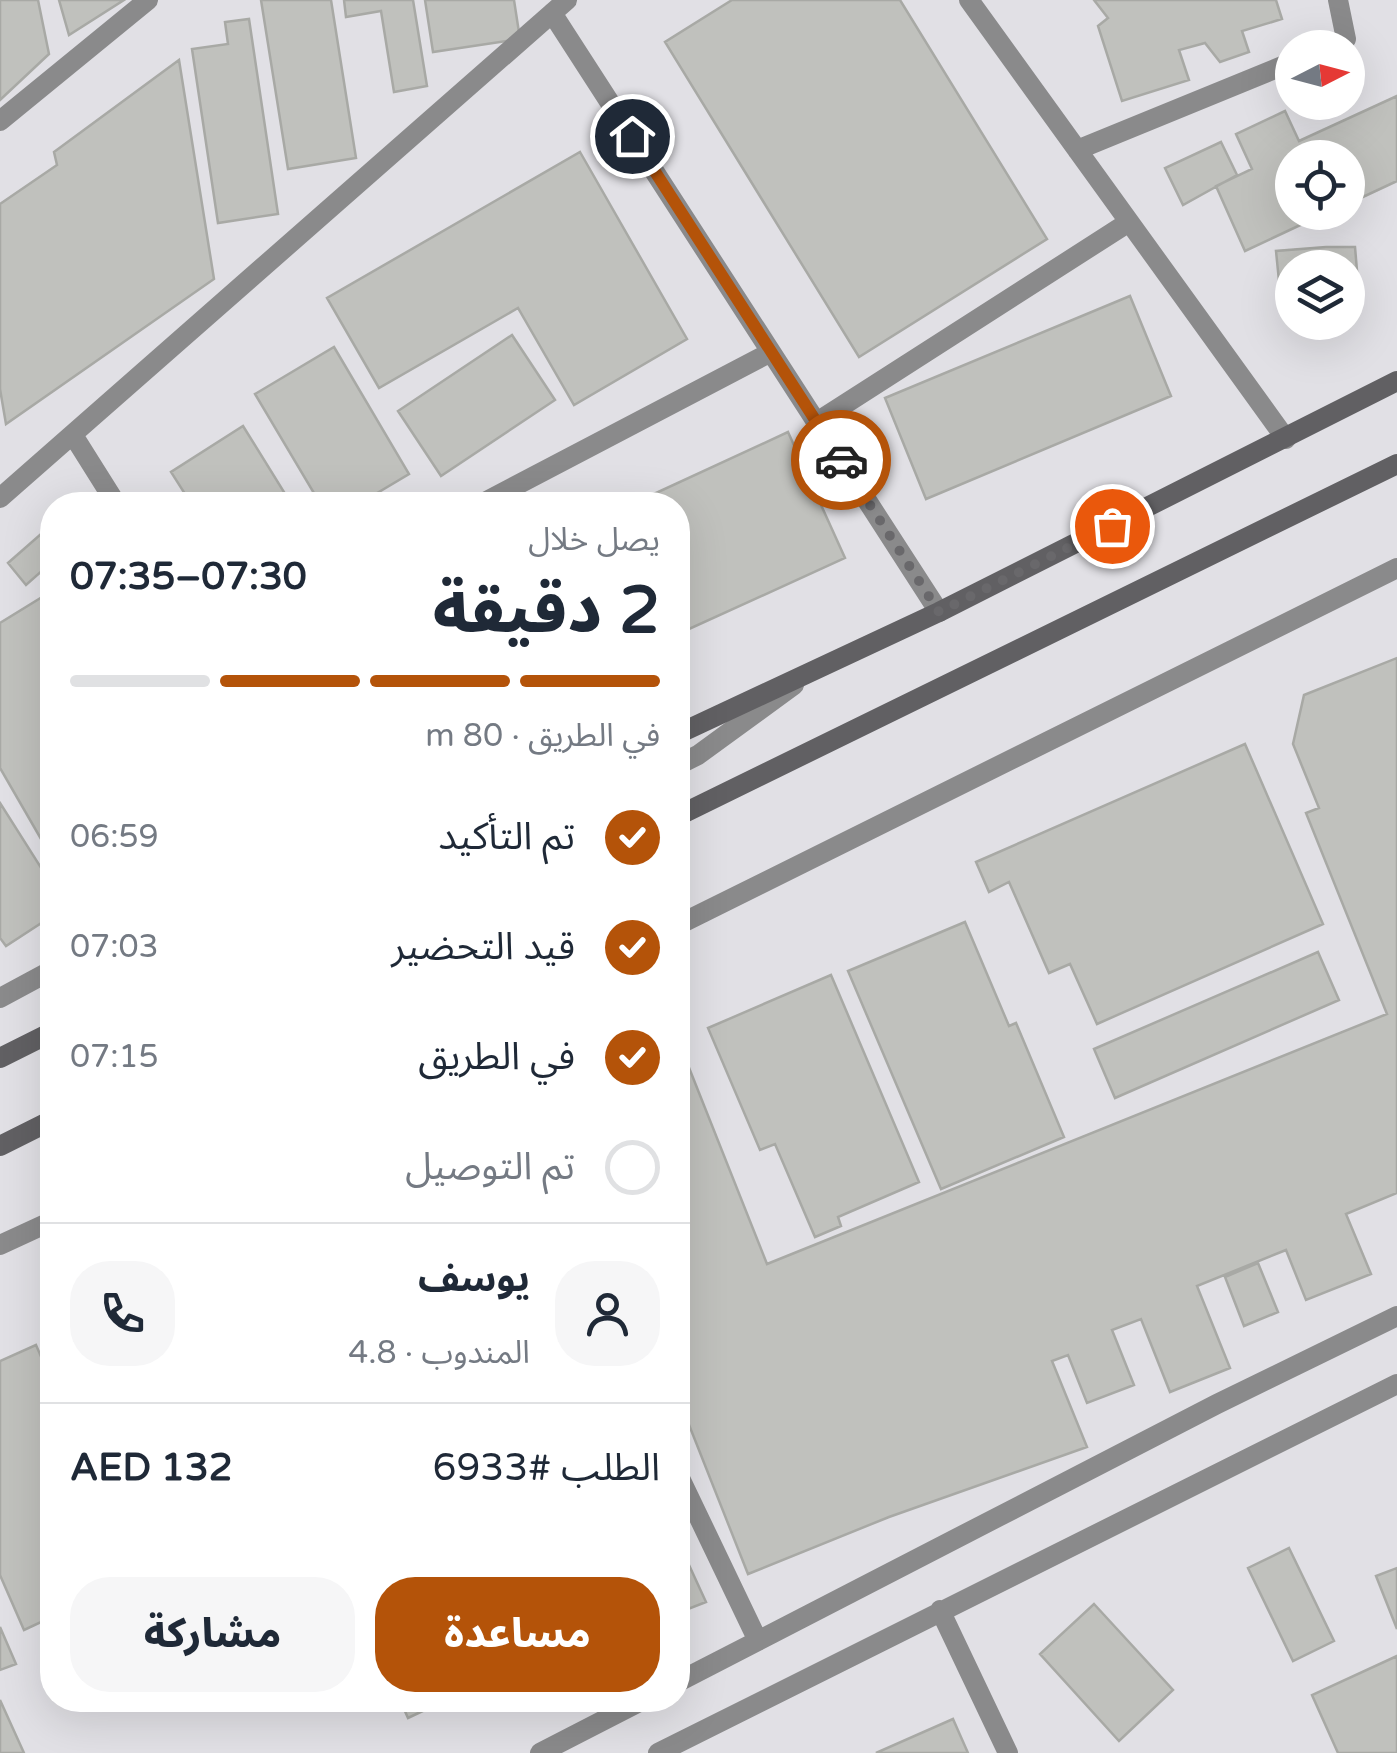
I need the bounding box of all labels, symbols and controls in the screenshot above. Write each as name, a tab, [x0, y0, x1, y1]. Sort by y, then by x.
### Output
north arrow	[1275, 30, 1365, 120]
map controls	[1275, 30, 1365, 340]
pin	[590, 94, 675, 179]
icon: home	[605, 109, 660, 164]
button: locate	[1275, 140, 1365, 230]
button: layers	[1275, 250, 1365, 340]
courier	[791, 410, 891, 510]
icon: car	[814, 433, 869, 488]
pin	[1070, 484, 1155, 569]
icon: bag	[1085, 499, 1140, 554]
text: يصل خلال	[528, 521, 660, 559]
text: 07:30–07:35	[70, 554, 307, 600]
text: 2 دقيقة	[433, 572, 660, 651]
text: في الطريق · 80 m	[425, 717, 660, 755]
icon: check	[605, 810, 660, 865]
text: تم التأكيد	[438, 814, 575, 860]
text: 06:59	[70, 818, 159, 856]
icon: check	[605, 920, 660, 975]
text: قيد التحضير	[391, 924, 575, 970]
text: 07:03	[70, 928, 159, 966]
icon: check	[605, 1030, 660, 1085]
text: في الطريق	[418, 1034, 575, 1080]
text: 07:15	[70, 1038, 159, 1076]
text: تم التوصيل	[405, 1144, 575, 1190]
text: يوسف	[418, 1256, 530, 1302]
button: phone	[70, 1261, 175, 1366]
button: person	[555, 1261, 660, 1366]
text: المندوب · 4.8	[348, 1334, 530, 1372]
text: AED 132	[70, 1445, 233, 1491]
text: الطلب #6933	[433, 1445, 660, 1491]
button: مشاركة	[70, 1577, 355, 1692]
button: مساعدة	[375, 1577, 660, 1692]

